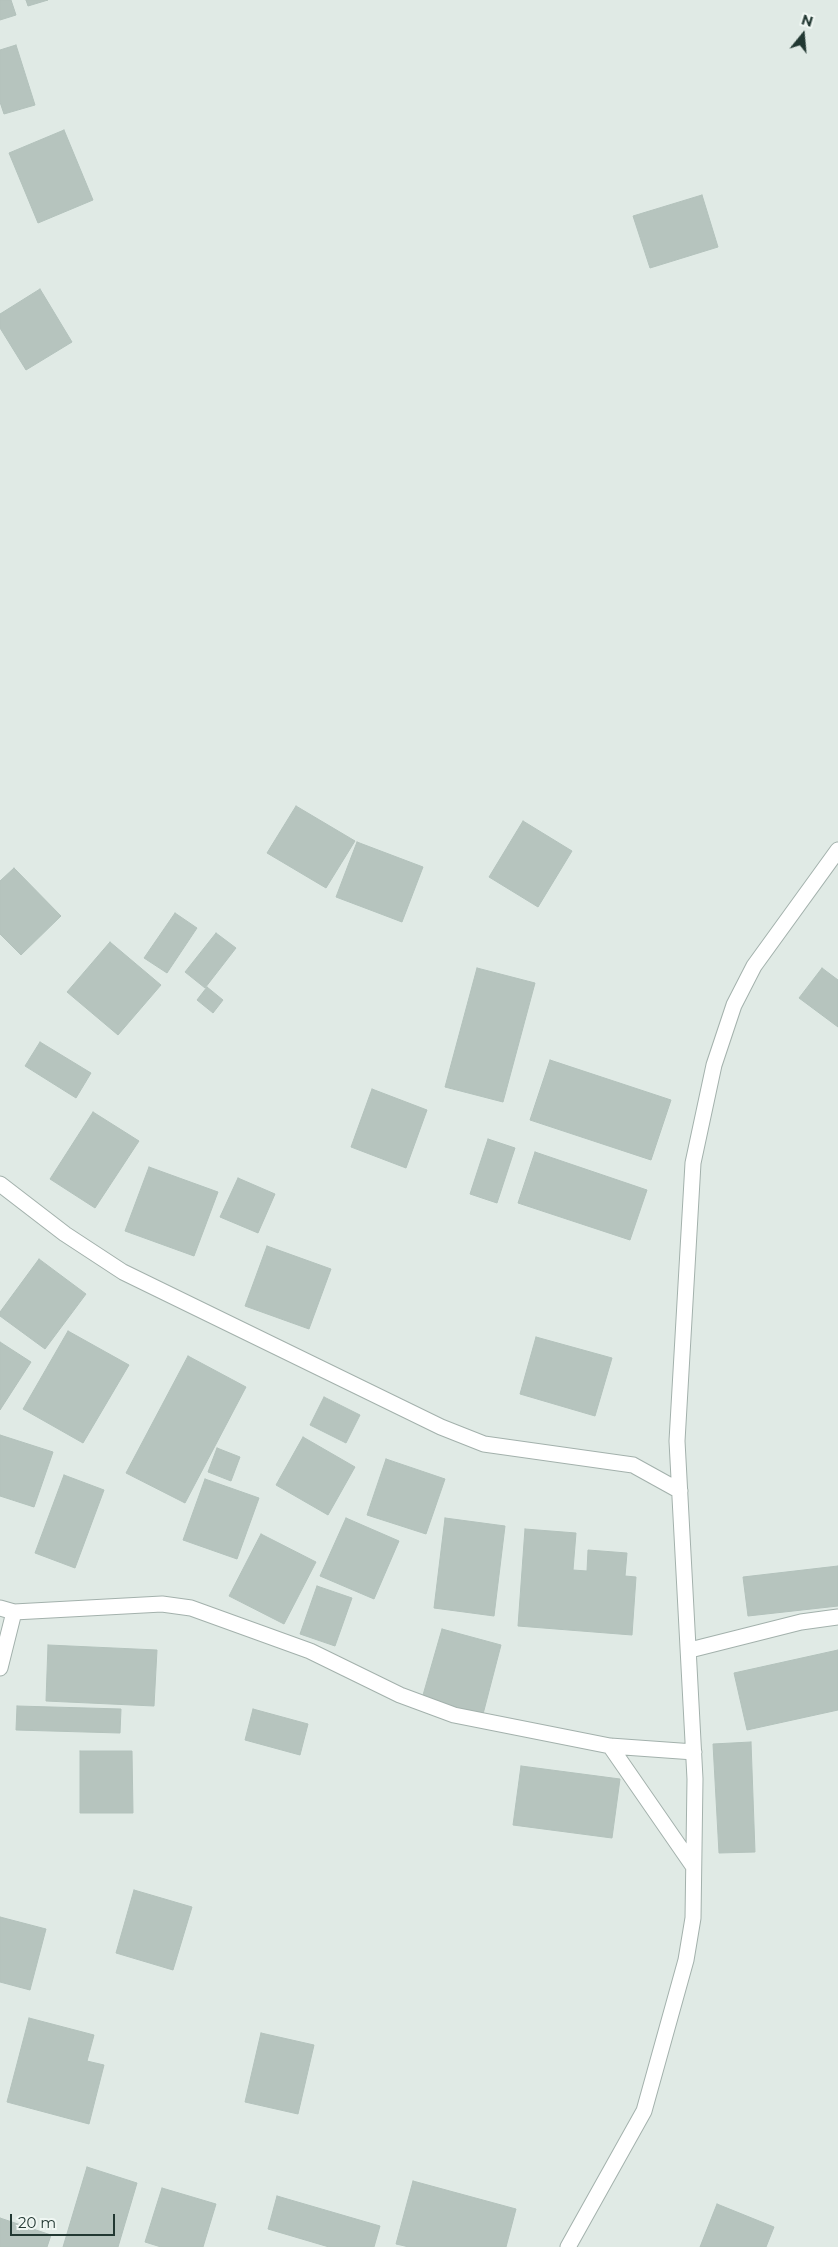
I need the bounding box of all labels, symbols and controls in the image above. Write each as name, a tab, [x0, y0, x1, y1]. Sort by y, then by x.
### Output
north arrow	[778, 10, 828, 60]
text: N	[799, 10, 815, 31]
scale bar	[12, 2204, 118, 2236]
text: 20 m	[18, 2213, 56, 2232]

